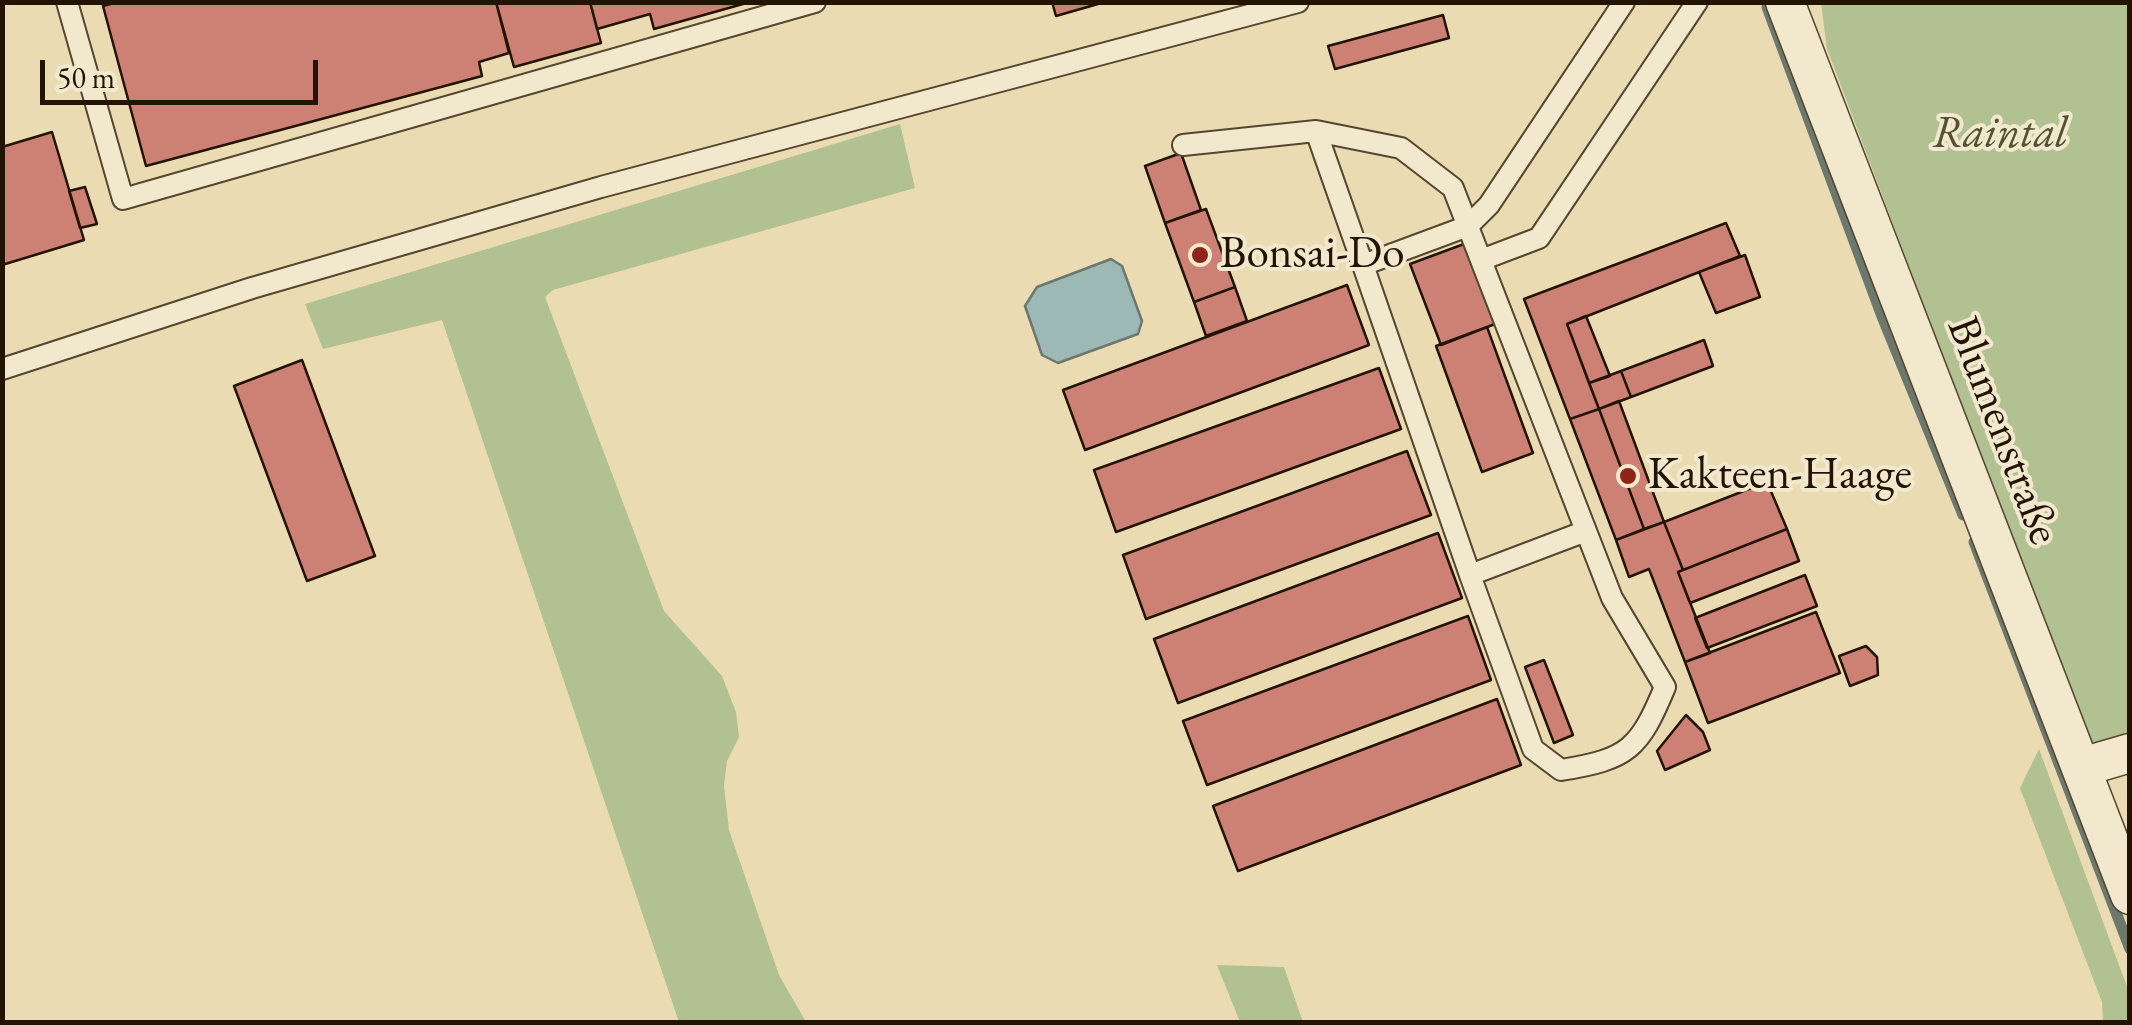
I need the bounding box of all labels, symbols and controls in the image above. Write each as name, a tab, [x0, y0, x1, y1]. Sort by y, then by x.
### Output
scale bar	[45, 40, 322, 102]
text: 50 m	[57, 58, 115, 97]
park label: Raintal	[1932, 108, 2068, 162]
place label: Bonsai-Do	[1220, 228, 1404, 282]
marker: Bonsai-Do	[1189, 244, 1211, 266]
street label: Blumenstraße	[1934, 310, 2070, 552]
place label: Kakteen-Haage	[1648, 449, 1912, 503]
marker: Kakteen-Haage	[1617, 465, 1639, 487]

